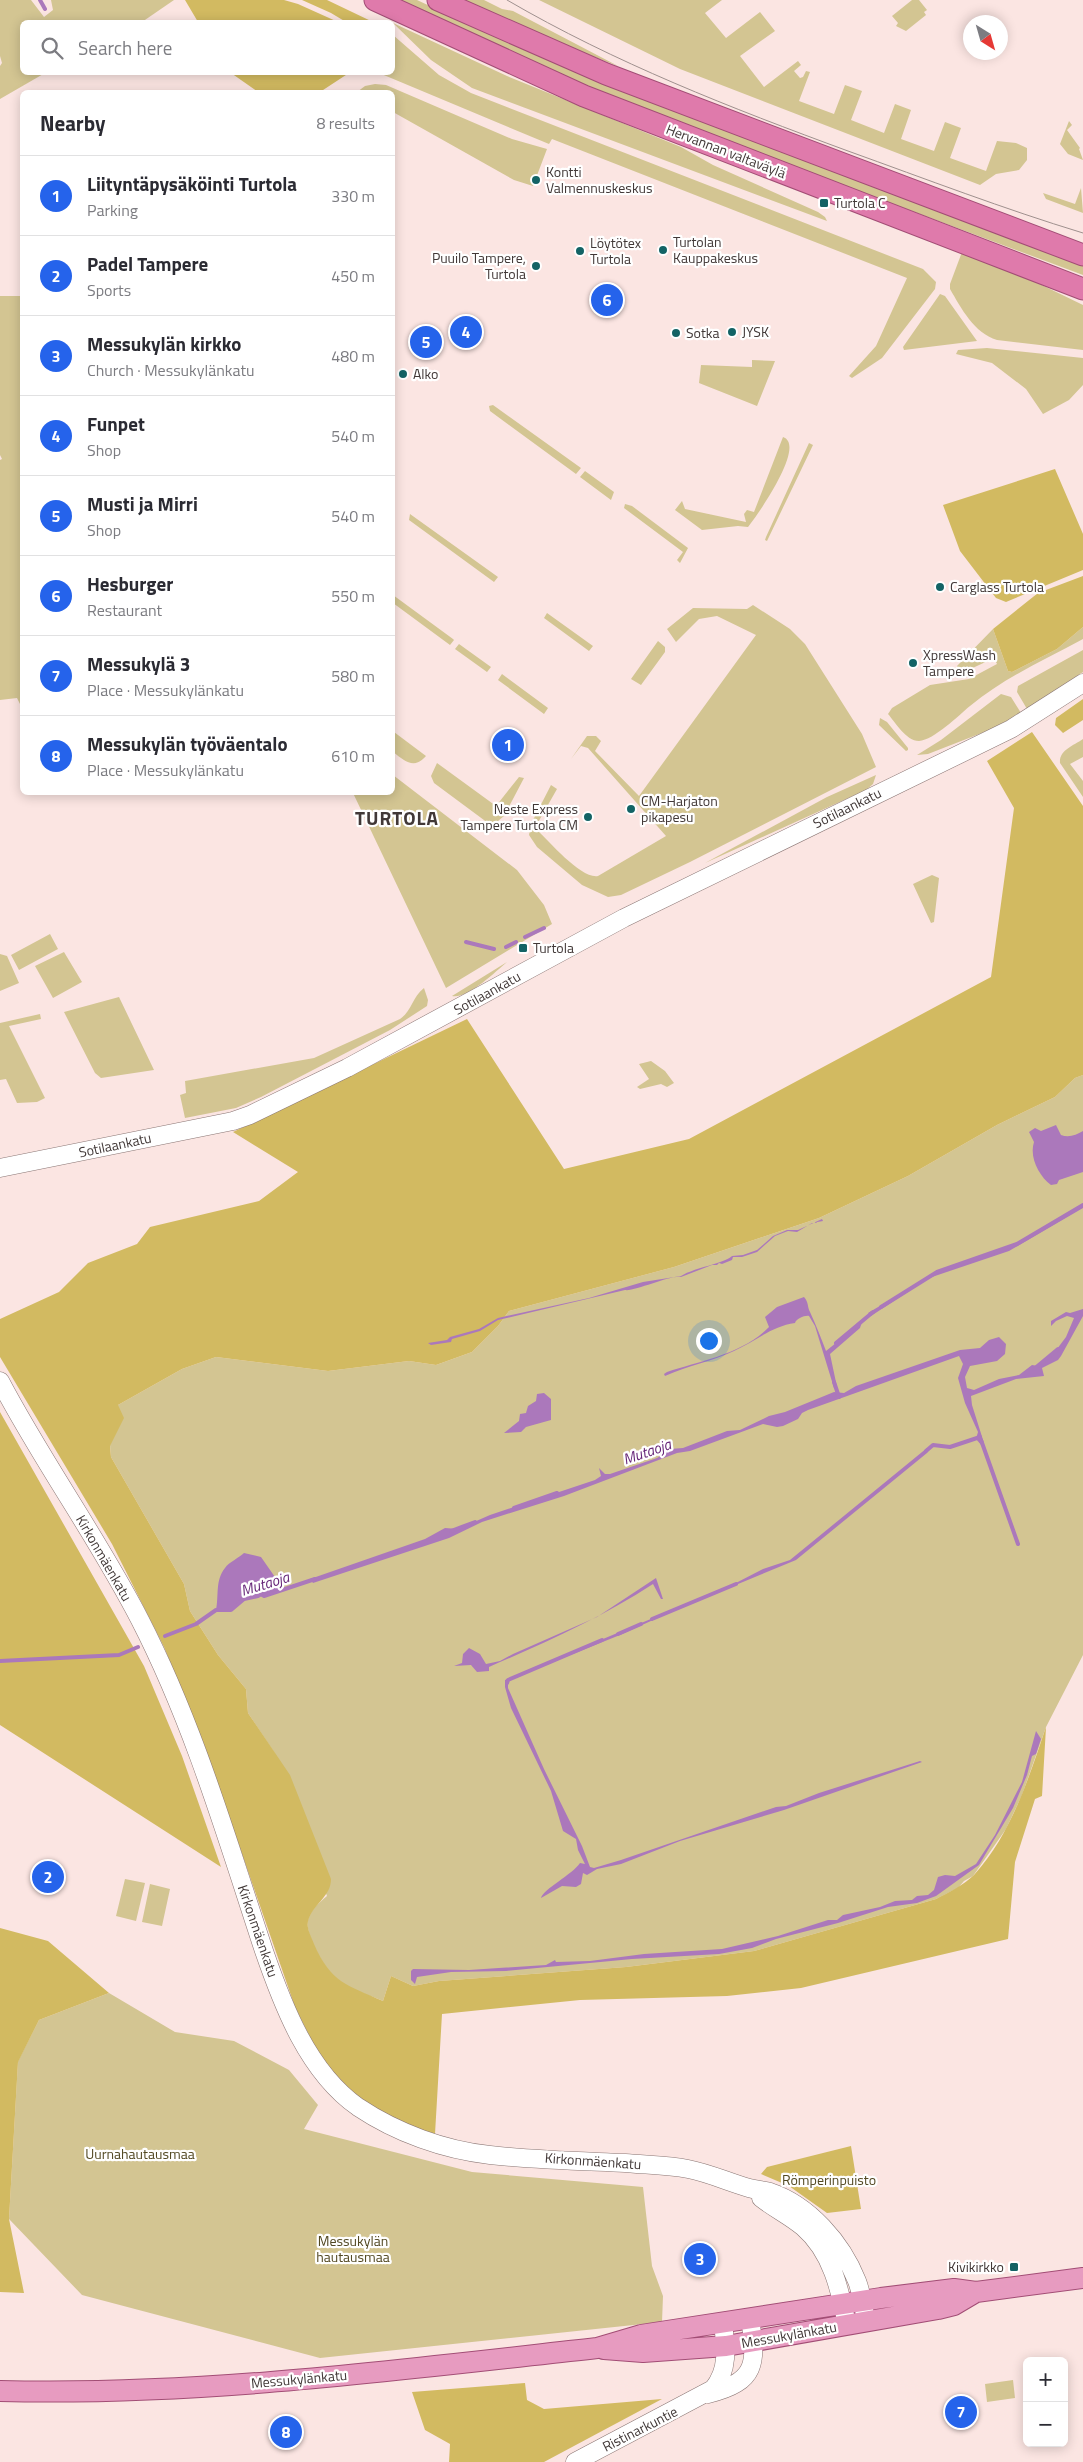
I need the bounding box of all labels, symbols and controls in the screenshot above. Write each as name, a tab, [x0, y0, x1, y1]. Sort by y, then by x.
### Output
north arrow	[963, 15, 1008, 60]
search box	[20, 20, 395, 75]
text: Search here	[78, 33, 172, 62]
icon: search	[38, 34, 66, 62]
text: Nearby	[40, 107, 105, 139]
text: 8 results	[316, 111, 375, 135]
street label: Hervannan valtaväylä	[663, 118, 789, 183]
place label: Kontti Valmennuskeskus	[546, 161, 653, 198]
text: Liityntäpysäköinti Turtola	[87, 169, 297, 198]
marker: Kontti Valmennuskeskus	[530, 174, 542, 186]
text: 1	[52, 184, 60, 208]
text: 330 m	[331, 184, 375, 208]
place label: Turtola C	[834, 192, 886, 213]
marker: Turtola C	[818, 197, 830, 209]
text: Parking	[87, 198, 138, 222]
place label: Turtolan Kauppakeskus	[673, 231, 758, 268]
place label: Löytötex Turtola	[590, 232, 642, 269]
marker: Turtolan Kauppakeskus	[657, 244, 669, 256]
marker: Löytötex Turtola	[574, 245, 586, 257]
place label: Puuilo Tampere, Turtola	[432, 247, 526, 284]
text: Padel Tampere	[87, 249, 208, 278]
marker: Puuilo Tampere, Turtola	[530, 260, 542, 272]
text: 2	[52, 264, 60, 288]
text: 450 m	[331, 264, 375, 288]
text: Sports	[87, 278, 131, 302]
pin: 6	[591, 281, 623, 319]
pin: 4	[450, 313, 482, 351]
place label: JYSK	[742, 321, 769, 342]
place label: Sotka	[686, 322, 720, 343]
pin: 5	[410, 323, 442, 361]
marker: JYSK	[726, 326, 738, 338]
marker: Sotka	[670, 327, 682, 339]
text: Messukylän kirkko	[87, 329, 241, 358]
text: 3	[52, 344, 60, 368]
text: 480 m	[331, 344, 375, 368]
text: Church · Messukylänkatu	[87, 358, 255, 382]
place label: Alko	[413, 363, 439, 384]
marker: Alko	[397, 368, 409, 380]
text: Funpet	[87, 409, 145, 438]
text: 4	[52, 424, 60, 448]
text: 540 m	[331, 424, 375, 448]
text: Shop	[87, 438, 121, 462]
text: Musti ja Mirri	[87, 489, 198, 518]
text: 5	[52, 504, 60, 528]
text: 540 m	[331, 504, 375, 528]
text: Shop	[87, 518, 121, 542]
text: Hesburger	[87, 569, 173, 598]
place label: Carglass Turtola	[950, 576, 1044, 597]
marker: Carglass Turtola	[934, 581, 946, 593]
text: 6	[52, 584, 60, 608]
text: 550 m	[331, 584, 375, 608]
text: Restaurant	[87, 598, 162, 622]
place label: XpressWash Tampere	[923, 644, 996, 681]
text: Messukylä 3	[87, 649, 190, 678]
marker: XpressWash Tampere	[907, 657, 919, 669]
text: 7	[52, 664, 60, 688]
text: 580 m	[331, 664, 375, 688]
text: Place · Messukylänkatu	[87, 678, 244, 702]
pin: 1	[492, 726, 524, 764]
text: Messukylän työväentalo	[87, 729, 288, 758]
text: 8	[52, 744, 60, 768]
text: 610 m	[331, 744, 375, 768]
text: Place · Messukylänkatu	[87, 758, 244, 782]
street label: Sotilaankatu	[809, 782, 885, 833]
place label: CM-Harjaton pikapesu	[641, 790, 718, 827]
place label: Neste Express Tampere Turtola CM	[460, 798, 578, 835]
district label: TURTOLA	[355, 803, 439, 832]
marker: CM-Harjaton pikapesu	[625, 803, 637, 815]
marker: Neste Express Tampere Turtola CM	[582, 811, 594, 823]
place label: Turtola	[533, 937, 574, 958]
marker: Turtola	[517, 942, 529, 954]
street label: Sotilaankatu	[449, 966, 524, 1020]
street label: Sotilaankatu	[77, 1127, 153, 1162]
your location	[696, 1328, 722, 1354]
water label: Mutaoja	[620, 1432, 675, 1470]
street label: Kirkonmäenkatu	[71, 1511, 138, 1605]
water label: Mutaoja	[238, 1565, 293, 1602]
pin: 2	[32, 1858, 64, 1896]
street label: Kirkonmäenkatu	[233, 1882, 284, 1980]
park label: Uurnahautausmaa	[85, 2143, 195, 2164]
street label: Kirkonmäenkatu	[544, 2147, 642, 2174]
park label: Römperinpuisto	[782, 2169, 876, 2190]
park label: Messukylän hautausmaa	[316, 2230, 390, 2267]
pin: 3	[684, 2240, 716, 2278]
place label: Kivikirkko	[948, 2256, 1004, 2277]
marker: Kivikirkko	[1008, 2261, 1020, 2273]
street label: Messukylänkatu	[740, 2316, 838, 2353]
map controls	[1023, 2357, 1068, 2447]
button: +	[1023, 2357, 1068, 2402]
street label: Messukylänkatu	[250, 2364, 348, 2393]
pin: 7	[945, 2393, 977, 2431]
street label: Ristinarkuntie	[598, 2401, 681, 2457]
button: −	[1023, 2402, 1068, 2447]
pin: 8	[270, 2413, 302, 2451]

